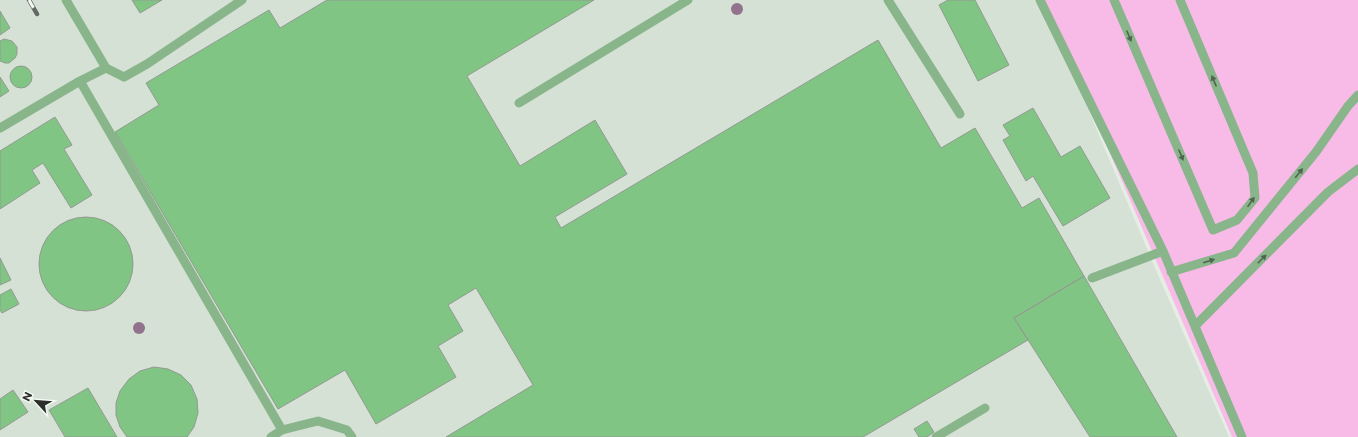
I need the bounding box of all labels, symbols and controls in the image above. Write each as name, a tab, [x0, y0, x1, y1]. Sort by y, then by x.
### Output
one-way arrow	[1126, 30, 1132, 41]
one-way arrow	[1211, 75, 1217, 87]
one-way arrow	[1178, 150, 1184, 162]
one-way arrow	[1295, 167, 1304, 178]
one-way arrow	[1247, 197, 1255, 207]
one-way arrow	[1257, 254, 1267, 264]
one-way arrow	[1203, 258, 1215, 264]
north arrow	[16, 381, 56, 421]
text: N	[19, 390, 35, 404]

